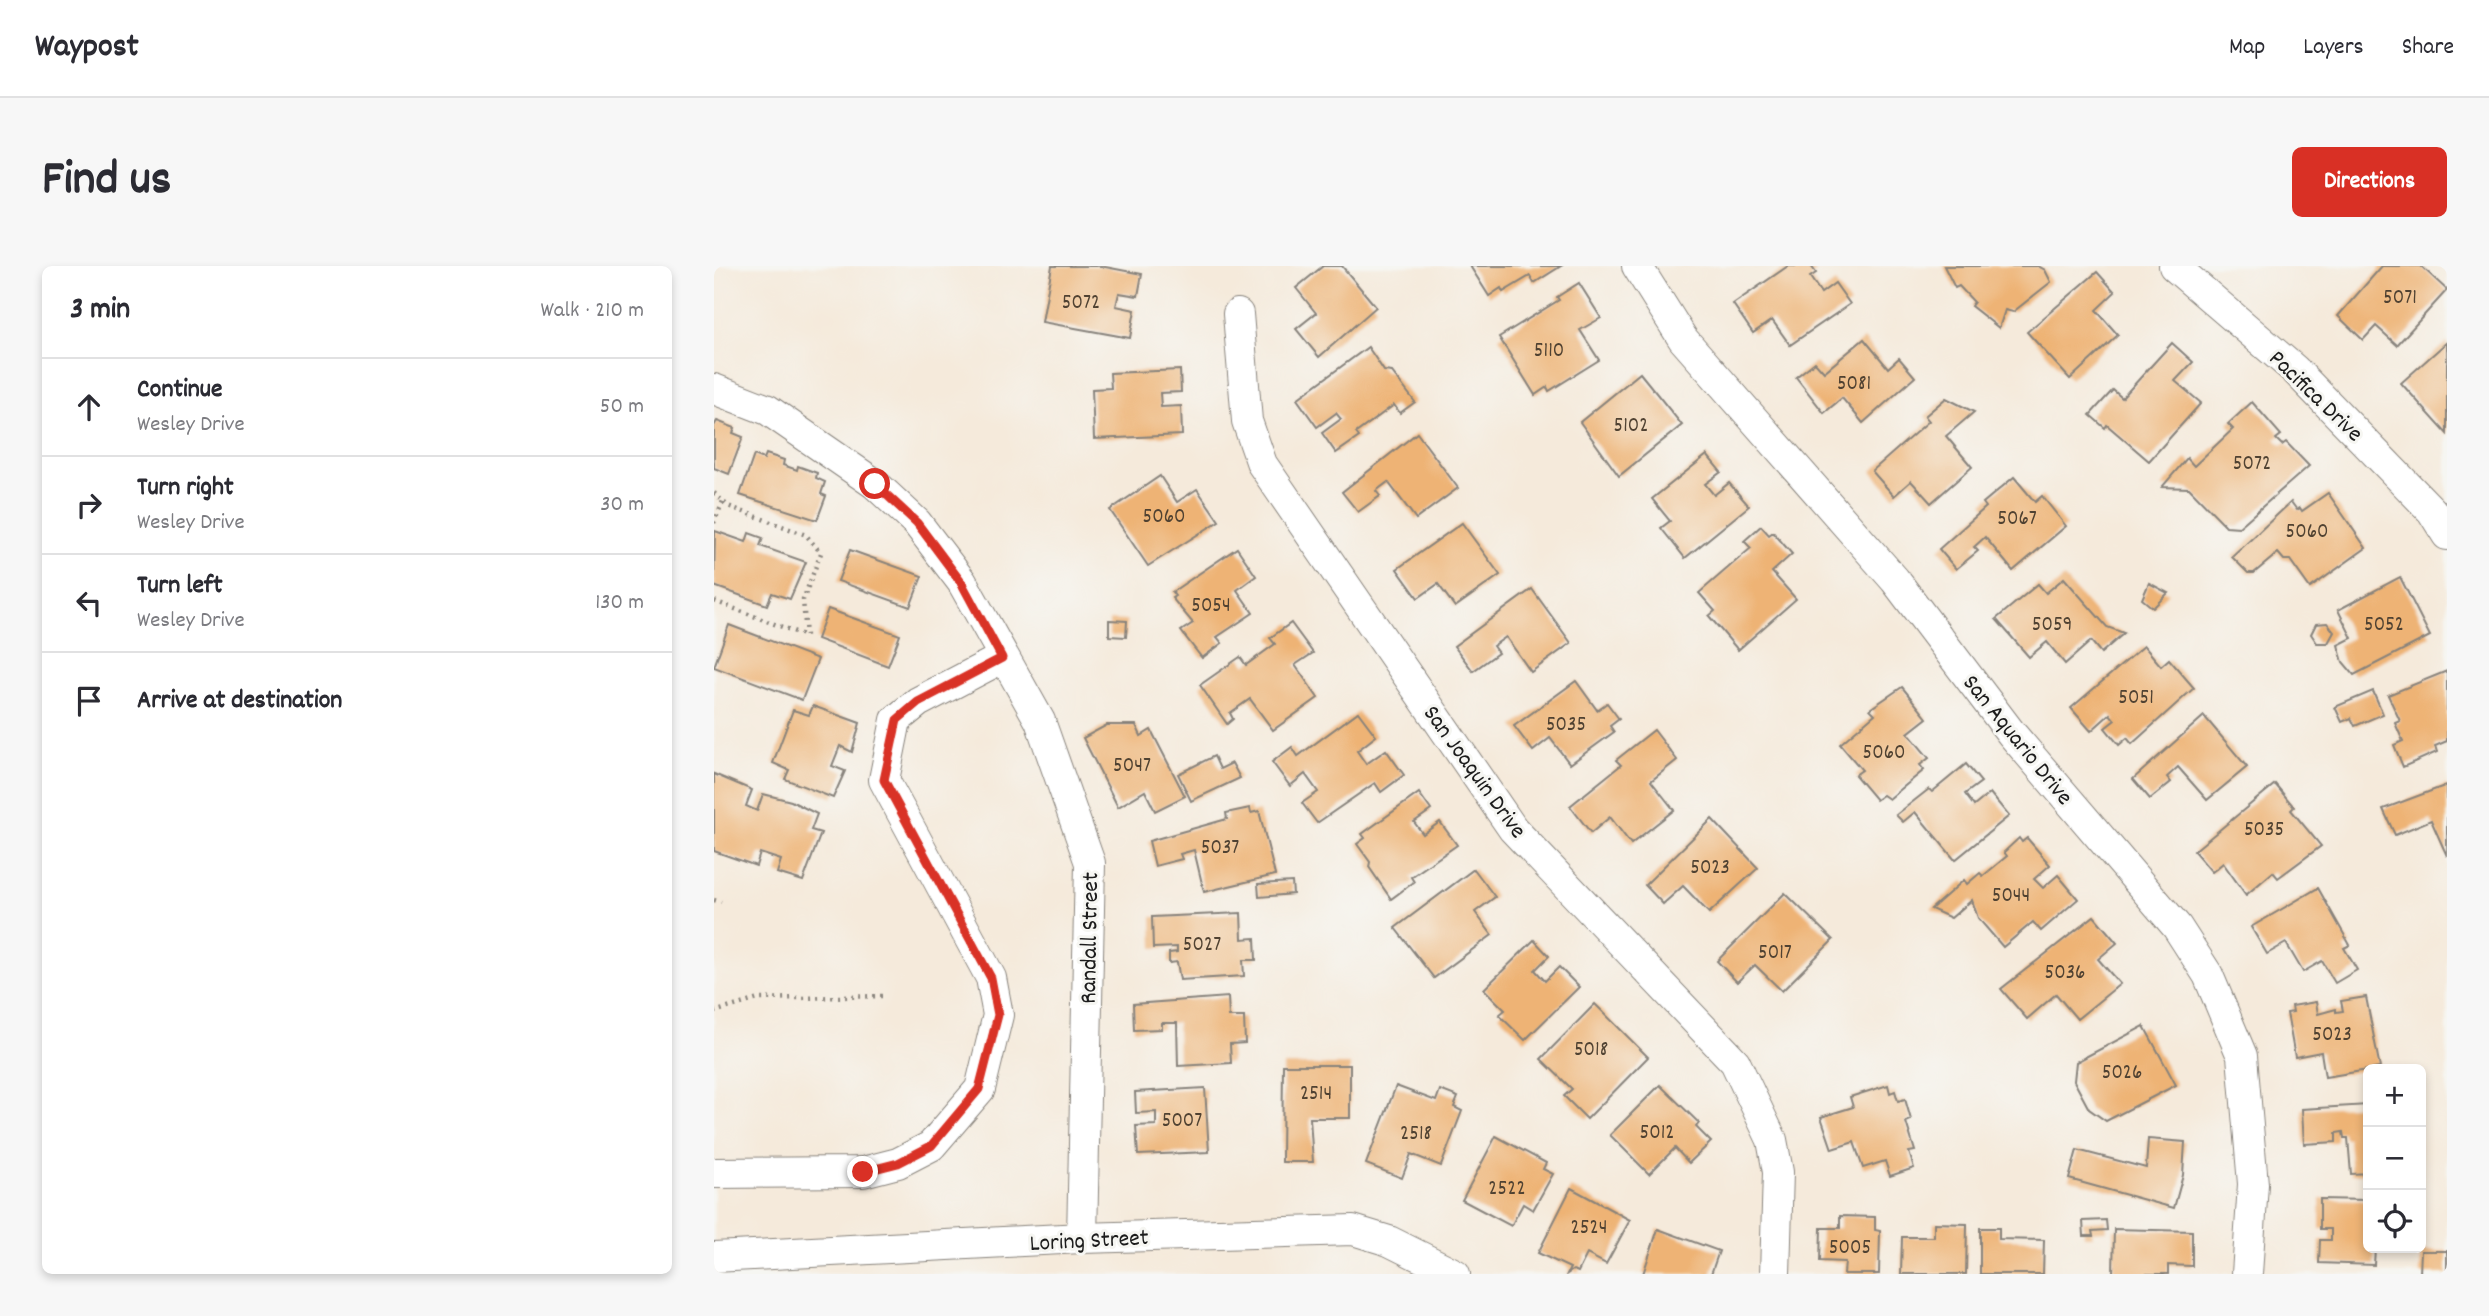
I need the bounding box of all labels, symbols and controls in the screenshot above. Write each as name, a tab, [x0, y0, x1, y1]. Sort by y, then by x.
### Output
text: Waypost	[35, 25, 139, 72]
text: Map	[2229, 31, 2265, 65]
text: Layers	[2303, 31, 2364, 65]
text: Share	[2402, 31, 2454, 65]
text: Find us	[42, 147, 171, 217]
button: Directions	[2292, 147, 2447, 217]
house number: 5071	[2383, 284, 2417, 314]
house number: 5072	[1062, 289, 1100, 319]
text: 3 min	[70, 290, 130, 333]
text: Walk · 210 m	[541, 295, 644, 328]
house number: 5110	[1534, 337, 1564, 367]
street label: Pacifica Drive	[2260, 343, 2370, 451]
house number: 5081	[1837, 370, 1871, 400]
text: Continue	[137, 372, 222, 409]
icon: ahead	[70, 388, 108, 426]
text: 50 m	[600, 391, 644, 424]
text: Wesley Drive	[137, 409, 245, 442]
house number: 5102	[1614, 412, 1648, 442]
house number: 5072	[2233, 450, 2271, 480]
route start	[859, 468, 890, 499]
text: Turn right	[137, 470, 234, 507]
icon: right	[70, 486, 108, 524]
text: 30 m	[600, 489, 644, 522]
house number: 5060	[1143, 503, 1185, 533]
house number: 5067	[1997, 505, 2037, 535]
text: Wesley Drive	[137, 507, 245, 540]
house number: 5060	[2286, 518, 2328, 548]
text: Turn left	[137, 568, 223, 605]
icon: left	[70, 584, 108, 622]
text: 130 m	[595, 587, 644, 620]
house number: 5054	[1191, 592, 1231, 622]
text: Wesley Drive	[137, 605, 245, 638]
house number: 5059	[2032, 611, 2072, 641]
house number: 5052	[2364, 611, 2404, 641]
street label: San Aquario Drive	[1953, 668, 2080, 814]
icon: arrive	[70, 682, 108, 720]
text: Arrive at destination	[137, 683, 342, 720]
house number: 5051	[2118, 684, 2154, 714]
street label: San Joaquin Drive	[1414, 699, 1534, 846]
house number: 5035	[1546, 711, 1586, 741]
house number: 5060	[1863, 739, 1905, 769]
house number: 5047	[1113, 752, 1151, 782]
house number: 5035	[2244, 816, 2284, 846]
house number: 5037	[1201, 834, 1239, 864]
house number: 5023	[1690, 854, 1730, 884]
street label: Randall Street	[1073, 872, 1109, 1004]
house number: 5044	[1992, 882, 2030, 912]
house number: 5027	[1183, 931, 1221, 961]
house number: 5017	[1758, 939, 1792, 969]
house number: 5036	[2045, 959, 2085, 989]
house number: 5023	[2312, 1021, 2352, 1051]
house number: 5018	[1574, 1036, 1608, 1066]
house number: 5026	[2102, 1059, 2142, 1089]
map controls	[2363, 1064, 2426, 1253]
button: +	[2363, 1064, 2426, 1127]
house number: 2514	[1300, 1080, 1332, 1110]
house number: 5007	[1162, 1107, 1202, 1137]
house number: 5012	[1640, 1119, 1674, 1149]
house number: 2518	[1400, 1120, 1432, 1150]
button: −	[2363, 1127, 2426, 1190]
route end	[847, 1156, 878, 1187]
house number: 2522	[1488, 1175, 1526, 1205]
button: locate	[2363, 1190, 2426, 1253]
house number: 2524	[1571, 1214, 1607, 1244]
street label: Loring Street	[1029, 1222, 1150, 1262]
house number: 5005	[1829, 1234, 1871, 1264]

